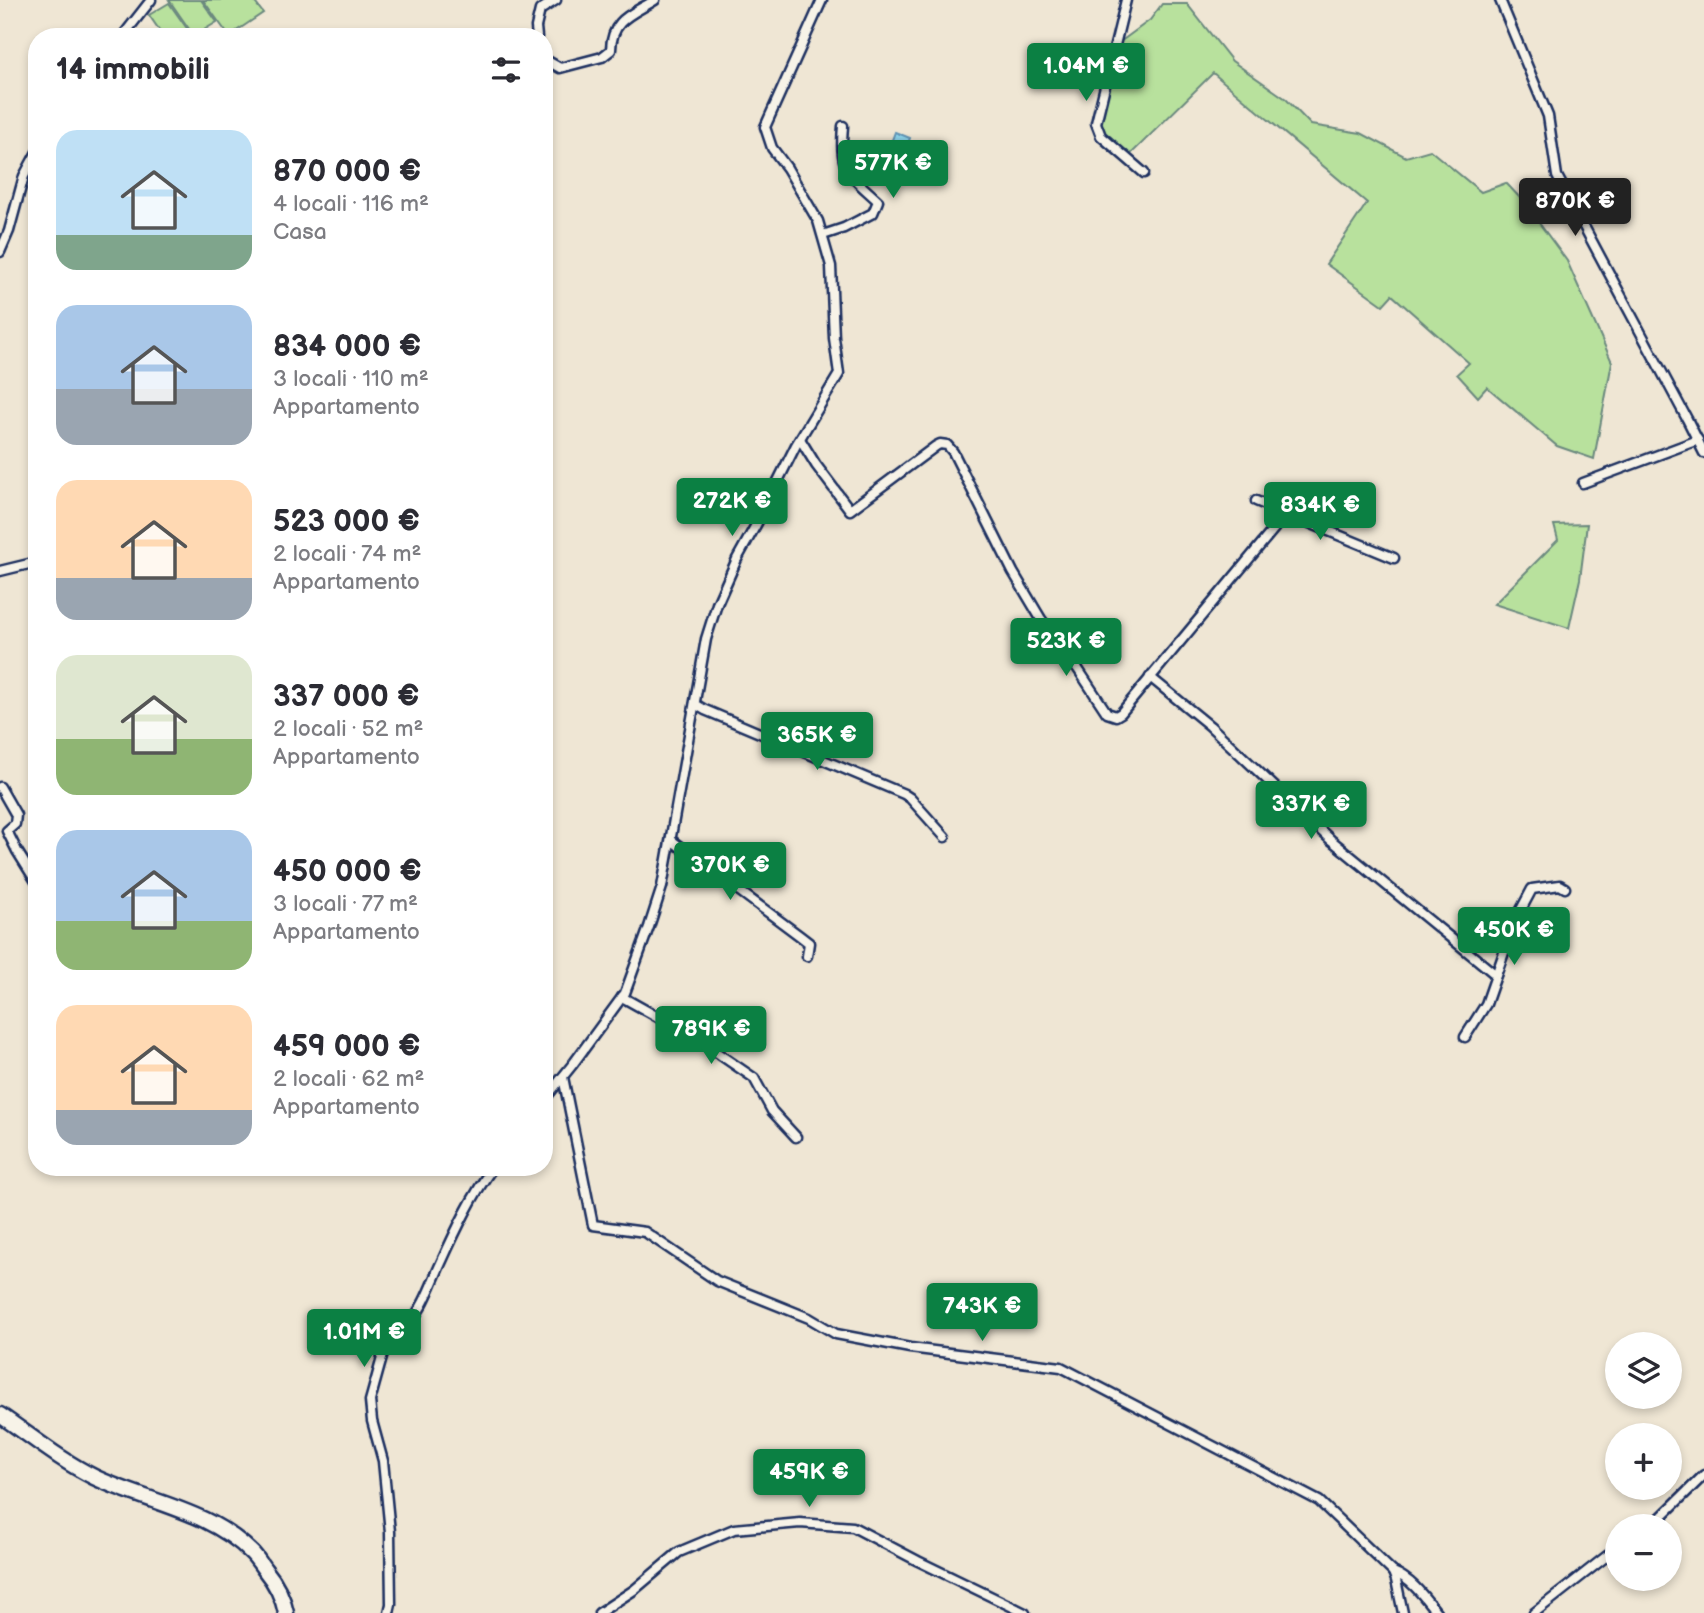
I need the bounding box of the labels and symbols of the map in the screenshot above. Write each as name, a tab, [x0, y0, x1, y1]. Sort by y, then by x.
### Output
pin: 1.04M €	[1021, 43, 1151, 103]
pin: 577K €	[836, 140, 950, 200]
pin: 870K €	[1518, 178, 1632, 238]
pin: 272K €	[675, 478, 789, 538]
pin: 834K €	[1263, 482, 1377, 542]
pin: 523K €	[1009, 618, 1123, 678]
pin: 365K €	[760, 712, 874, 772]
pin: 337K €	[1254, 782, 1368, 841]
pin: 370K €	[673, 842, 787, 902]
pin: 450K €	[1457, 908, 1571, 967]
pin: 789K €	[654, 1006, 768, 1066]
pin: 743K €	[925, 1284, 1039, 1343]
pin: 1.01M €	[299, 1310, 429, 1369]
pin: 459K €	[752, 1450, 866, 1509]

